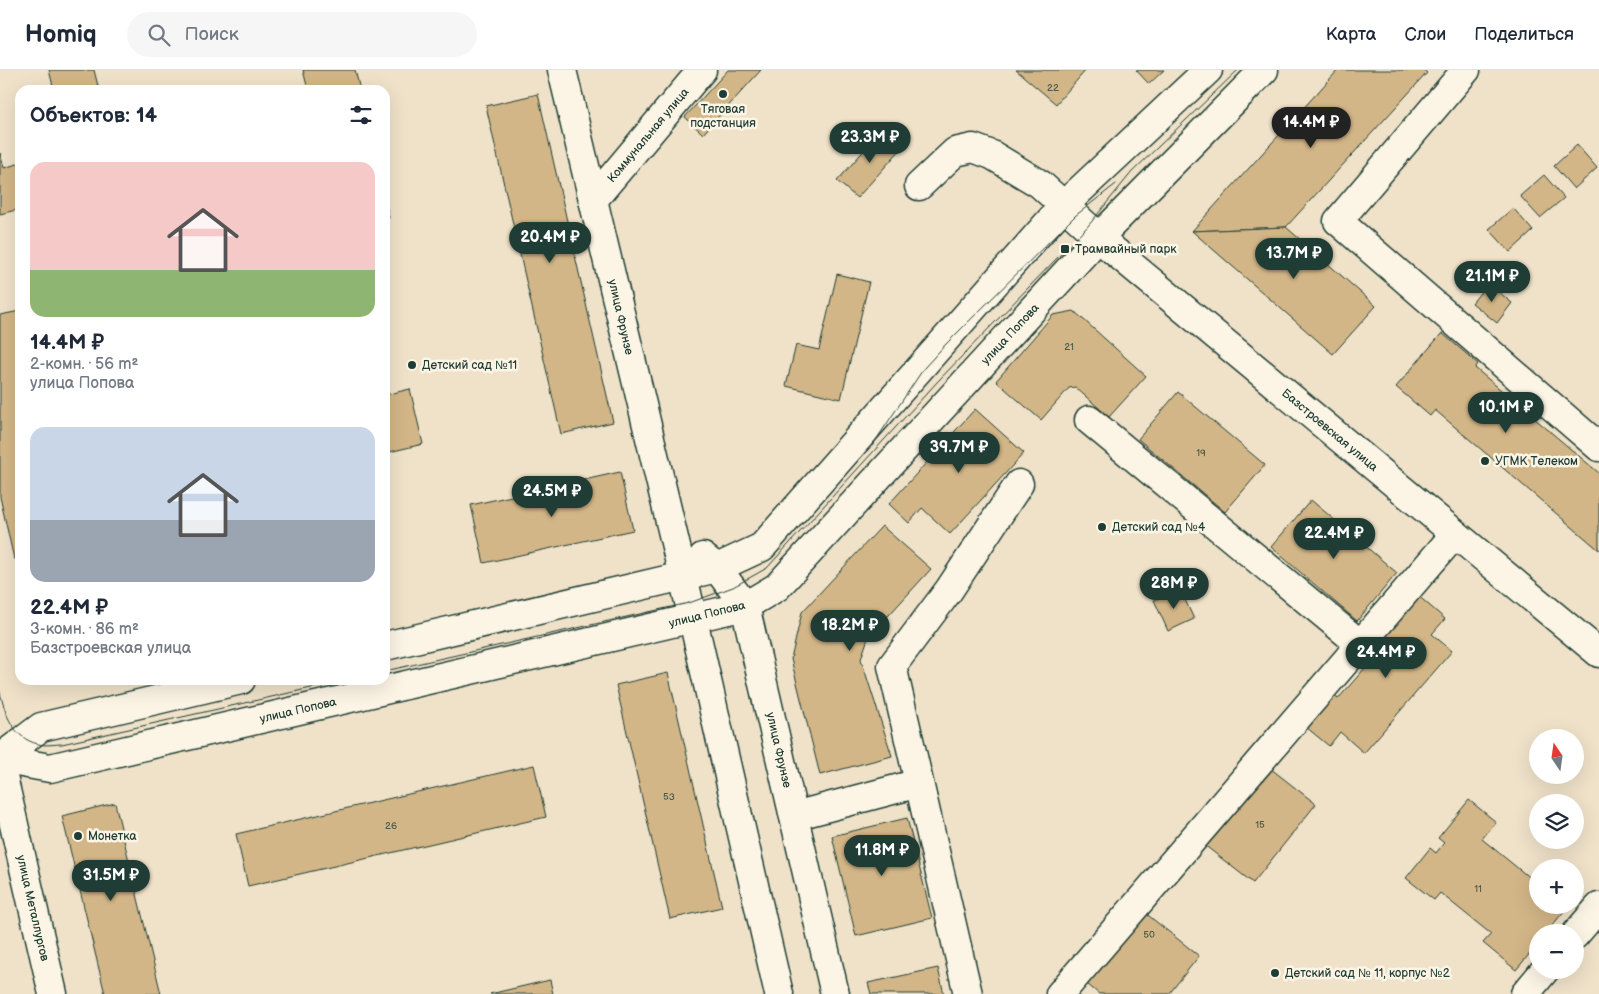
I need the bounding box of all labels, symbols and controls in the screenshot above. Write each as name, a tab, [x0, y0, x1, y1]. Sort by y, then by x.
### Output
search box	[127, 12, 477, 57]
text: Homiq	[25, 20, 97, 49]
icon: search	[145, 21, 173, 49]
text: Поиск	[185, 23, 239, 46]
text: Карта	[1326, 24, 1376, 45]
text: Слои	[1404, 24, 1446, 45]
text: Поделиться	[1474, 24, 1574, 45]
house number: 22	[1047, 82, 1059, 94]
street label: Коммунальная улица	[604, 85, 692, 186]
marker: Тяговая подстанция	[717, 88, 729, 100]
icon: filters	[347, 101, 375, 129]
place label: Тяговая подстанция	[690, 102, 756, 131]
text: Объектов: 14	[30, 103, 157, 128]
pin: 14.4M ₽	[1265, 106, 1357, 149]
text: 14.4M ₽	[1283, 113, 1339, 132]
pin: 23.3M ₽	[824, 122, 916, 164]
text: 23.3M ₽	[841, 128, 899, 147]
icon: home	[158, 195, 248, 285]
pin: 20.4M ₽	[504, 222, 596, 264]
text: 20.4M ₽	[520, 228, 580, 247]
pin: 13.7M ₽	[1248, 238, 1340, 280]
place label: Трамвайный парк	[1075, 242, 1177, 257]
marker: Трамвайный парк	[1059, 243, 1071, 255]
text: 13.7M ₽	[1266, 244, 1322, 263]
pin: 21.1M ₽	[1446, 260, 1538, 303]
text: 21.1M ₽	[1465, 267, 1519, 286]
street label: улица Фрунзе	[605, 278, 637, 357]
street label: улица Попова	[978, 301, 1043, 368]
text: 14.4M ₽	[30, 330, 104, 355]
house number: 21	[1064, 341, 1074, 353]
text: 2-комн. · 56 m²	[30, 355, 138, 374]
place label: Детский сад №11	[422, 358, 517, 373]
marker: Детский сад №11	[406, 359, 418, 371]
text: улица Попова	[30, 374, 134, 393]
street label: Базстроевская улица	[1279, 386, 1381, 475]
pin: 10.1M ₽	[1460, 392, 1552, 434]
text: 10.1M ₽	[1479, 398, 1533, 417]
pin: 39.7M ₽	[913, 432, 1005, 474]
text: 39.7M ₽	[930, 438, 988, 457]
house number: 19	[1196, 447, 1206, 459]
place label: УГМК Телеком	[1495, 454, 1578, 469]
marker: УГМК Телеком	[1479, 455, 1491, 467]
icon: home	[158, 460, 248, 550]
pin: 24.5M ₽	[506, 476, 598, 518]
text: 24.5M ₽	[523, 482, 581, 501]
pin: 22.4M ₽	[1288, 518, 1380, 560]
place label: Детский сад №4	[1112, 520, 1206, 535]
marker: Детский сад №4	[1096, 521, 1108, 533]
text: 22.4M ₽	[1304, 524, 1364, 543]
pin: 28M ₽	[1139, 568, 1209, 610]
text: 28M ₽	[1151, 574, 1197, 593]
text: 22.4M ₽	[30, 595, 108, 620]
street label: улица Попова	[667, 598, 747, 631]
pin: 18.2M ₽	[804, 610, 896, 652]
text: 18.2M ₽	[822, 616, 878, 635]
text: 3-комн. · 86 m²	[30, 620, 139, 639]
pin: 24.4M ₽	[1340, 636, 1432, 679]
text: Базстроевская улица	[30, 639, 191, 658]
text: 24.4M ₽	[1357, 643, 1415, 662]
street label: улица Попова	[258, 694, 338, 727]
street label: улица Фрунзе	[763, 711, 795, 790]
north arrow	[1529, 729, 1584, 784]
map controls	[1529, 729, 1584, 979]
house number: 53	[663, 791, 675, 803]
button: layers	[1529, 794, 1584, 849]
house number: 15	[1255, 819, 1265, 831]
house number: 26	[385, 820, 397, 832]
place label: Монетка	[88, 829, 137, 844]
marker: Монетка	[72, 830, 84, 842]
pin: 11.8M ₽	[836, 834, 928, 877]
text: 11.8M ₽	[855, 841, 909, 860]
street label: улица Металлургов	[13, 854, 52, 963]
button: +	[1529, 859, 1584, 914]
pin: 31.5M ₽	[65, 860, 157, 902]
text: 31.5M ₽	[83, 866, 139, 885]
house number: 11	[1474, 883, 1482, 895]
button: −	[1529, 924, 1584, 979]
house number: 50	[1143, 929, 1155, 941]
place label: Детский сад № 11, корпус №2	[1285, 966, 1450, 981]
marker: Детский сад № 11, корпус №2	[1269, 967, 1281, 979]

